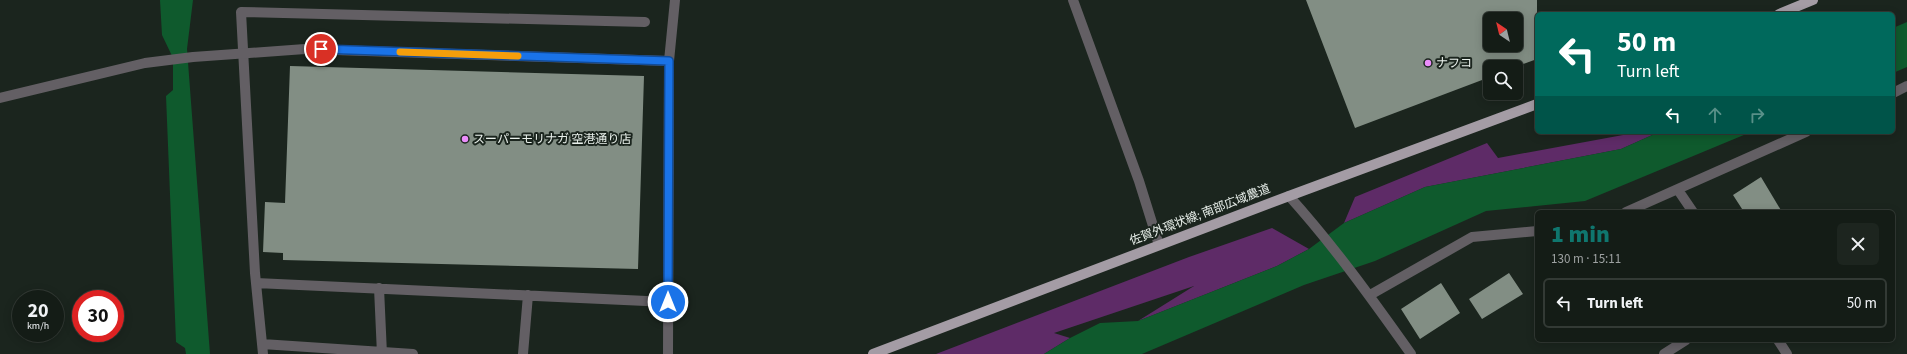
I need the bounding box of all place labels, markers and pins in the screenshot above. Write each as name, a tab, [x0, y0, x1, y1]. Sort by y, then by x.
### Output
pin	[304, 32, 338, 66]
place label: ナフコ	[1436, 55, 1472, 72]
marker: ナフコ	[1423, 58, 1433, 68]
place label: スーパーモリナガ 空港通り店	[473, 131, 631, 148]
marker: スーパーモリナガ 空港通り店	[460, 134, 470, 144]

